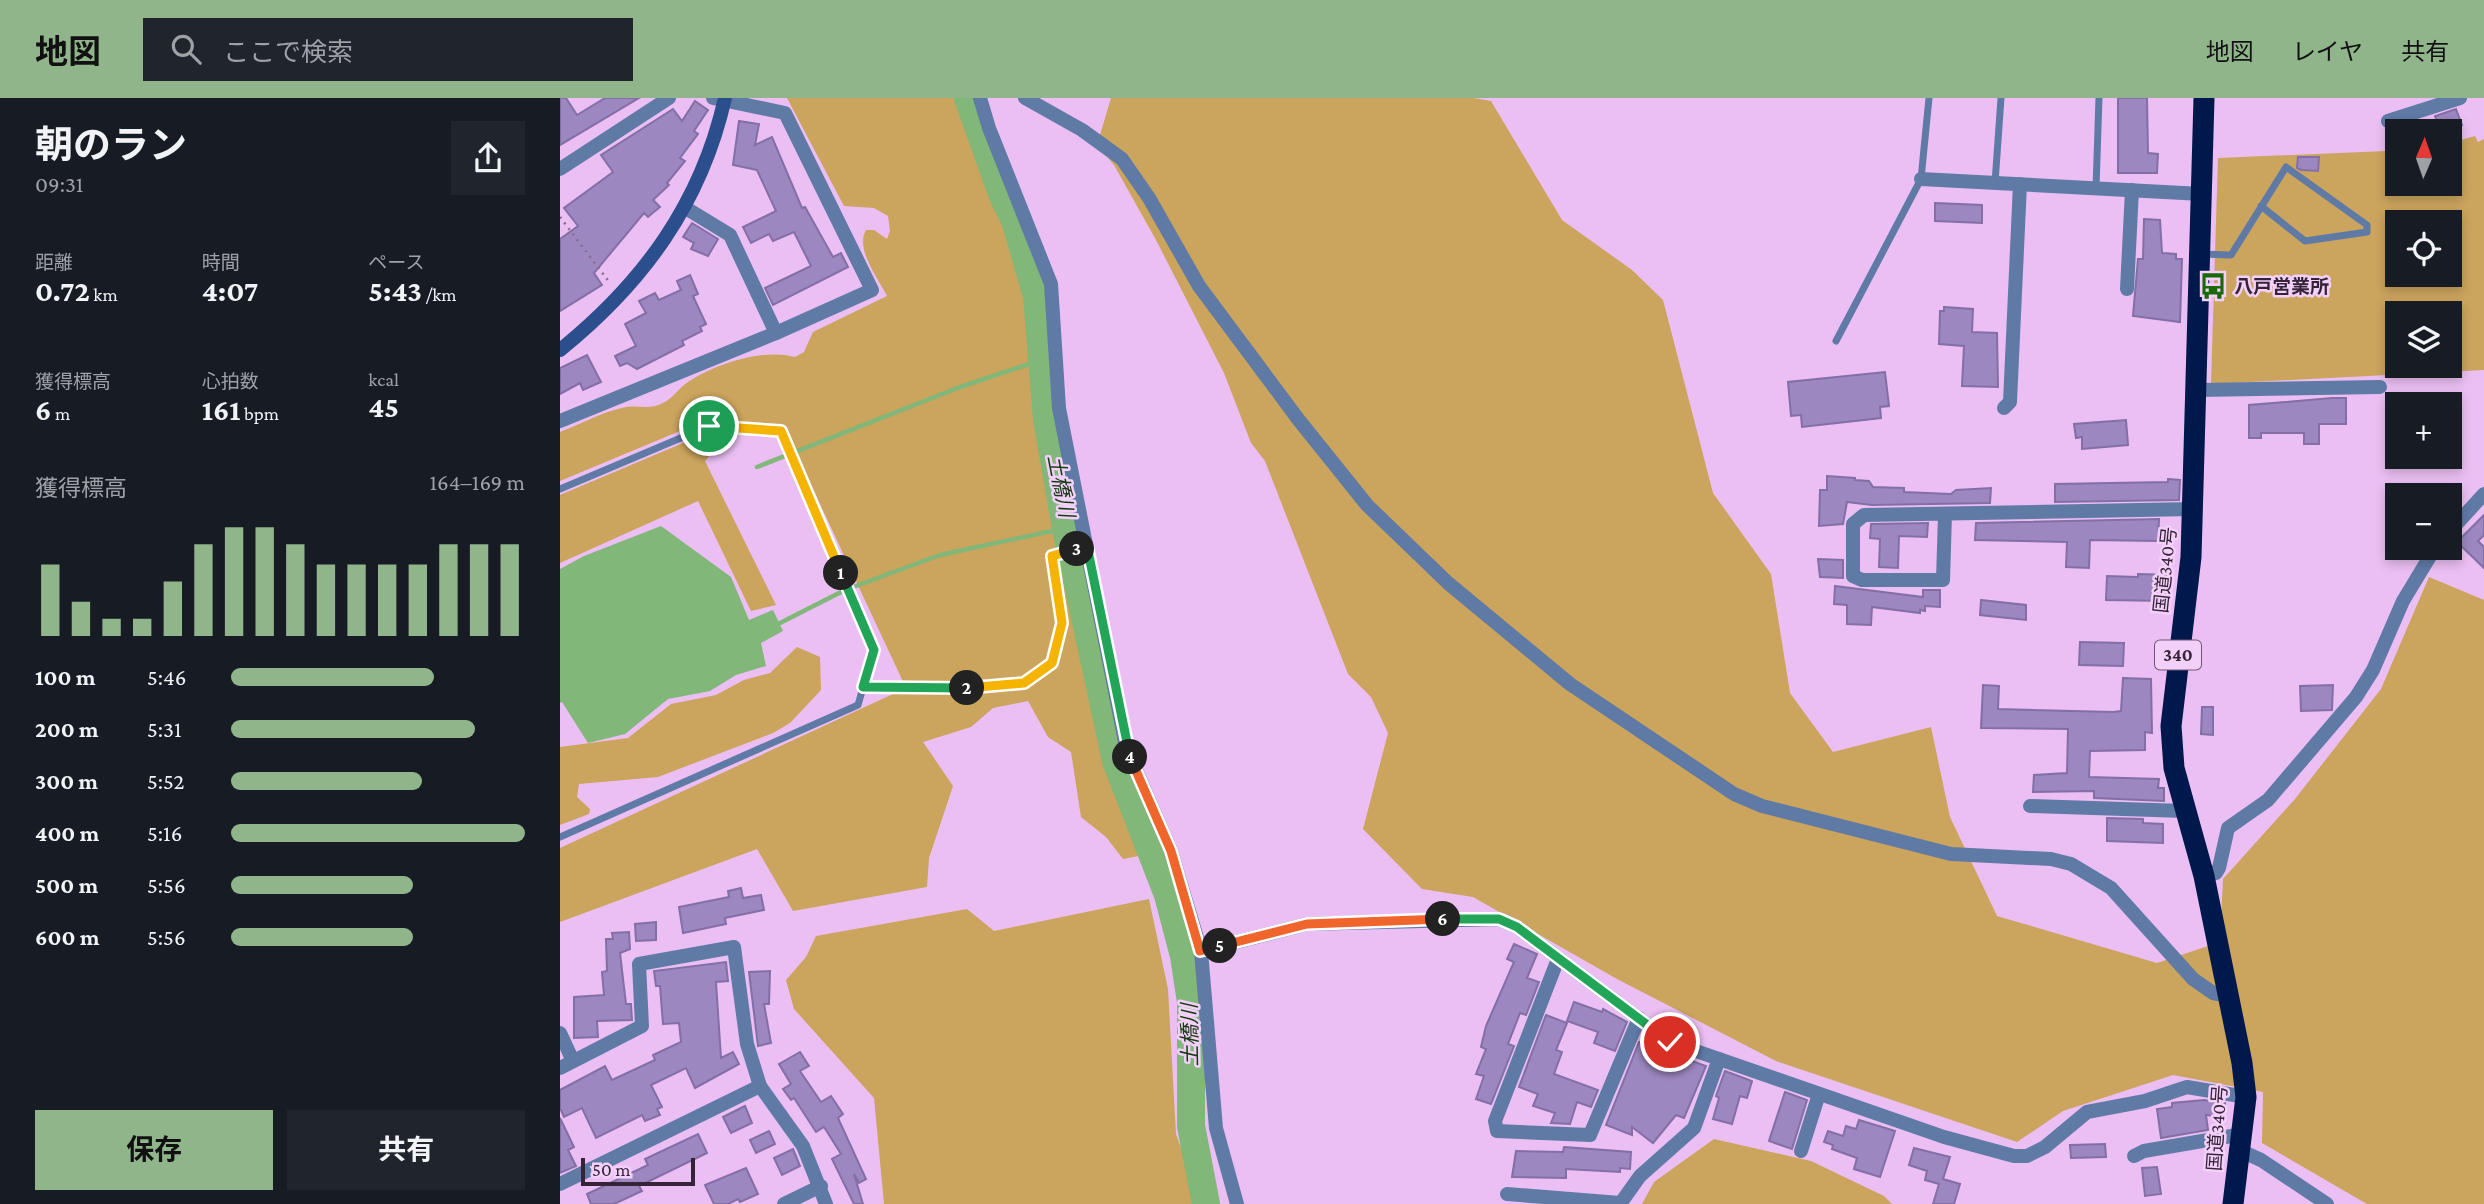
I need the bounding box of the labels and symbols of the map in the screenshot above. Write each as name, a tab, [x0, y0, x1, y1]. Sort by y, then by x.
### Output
north arrow	[2385, 119, 2462, 196]
bus stop icon: 八戸営業所	[2198, 271, 2228, 301]
place label: 八戸営業所	[2234, 276, 2329, 297]
pin	[679, 396, 739, 456]
water label: 土橋川	[1043, 453, 1079, 521]
street label: 国道340号	[2150, 526, 2180, 614]
pin: 3	[1060, 532, 1094, 566]
pin: 1	[824, 556, 858, 590]
road number: 340	[2155, 640, 2201, 670]
pin: 2	[950, 670, 984, 706]
pin: 4	[1112, 740, 1148, 774]
pin: 6	[1426, 902, 1460, 936]
pin: 5	[1202, 928, 1238, 964]
water label: 土橋川	[1177, 1001, 1203, 1067]
pin	[1640, 1012, 1700, 1072]
street label: 国道340号	[2204, 1084, 2230, 1172]
scale bar	[581, 1155, 695, 1187]

